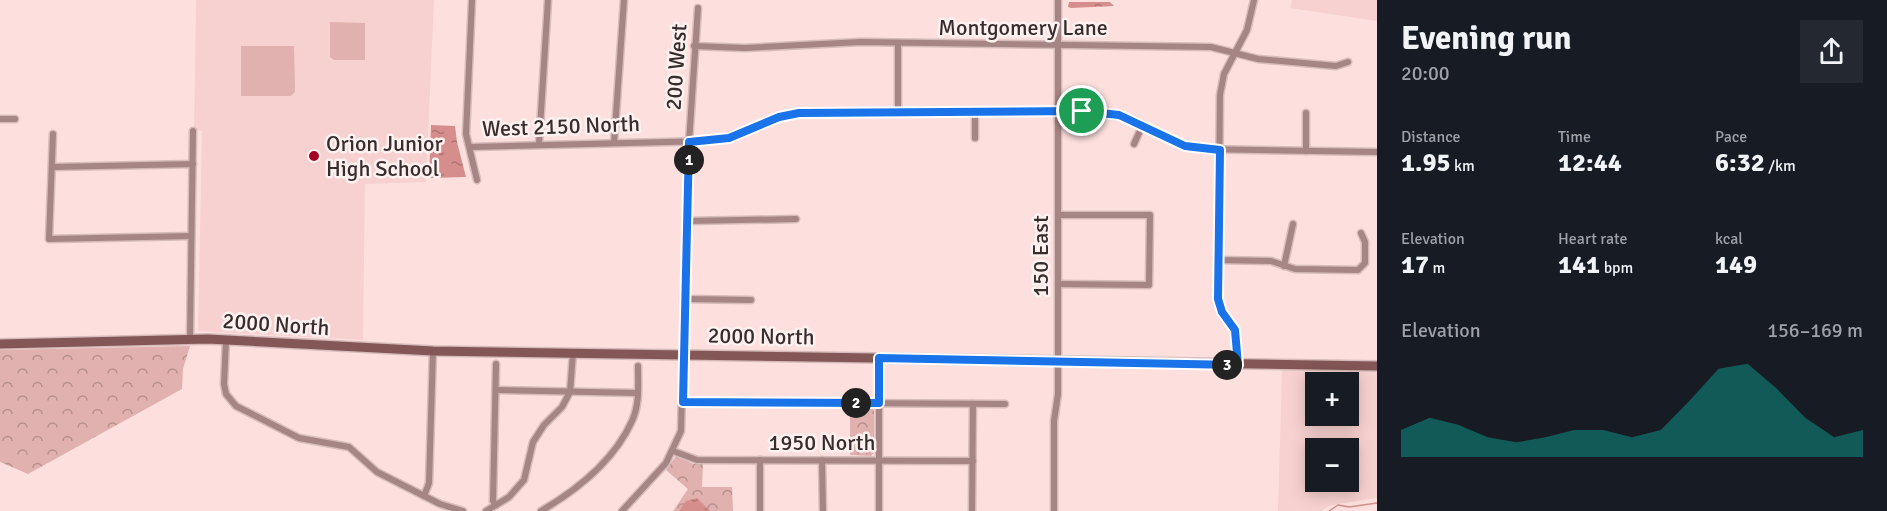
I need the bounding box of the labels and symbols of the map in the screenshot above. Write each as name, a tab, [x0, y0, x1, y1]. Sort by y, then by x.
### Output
street label: Montgomery Lane	[938, 14, 1108, 41]
street label: 200 West	[660, 23, 693, 111]
pin	[1056, 85, 1107, 136]
street label: West 2150 North	[482, 110, 640, 142]
place label: Orion Junior High School	[326, 130, 443, 182]
pin: 1	[674, 145, 704, 175]
marker: Orion Junior High School	[307, 149, 321, 163]
street label: 150 East	[1027, 215, 1054, 297]
street label: 2000 North	[222, 307, 330, 341]
street label: 2000 North	[707, 322, 815, 350]
pin: 3	[1212, 350, 1242, 380]
pin: 2	[841, 388, 871, 418]
street label: 1950 North	[769, 429, 875, 456]

